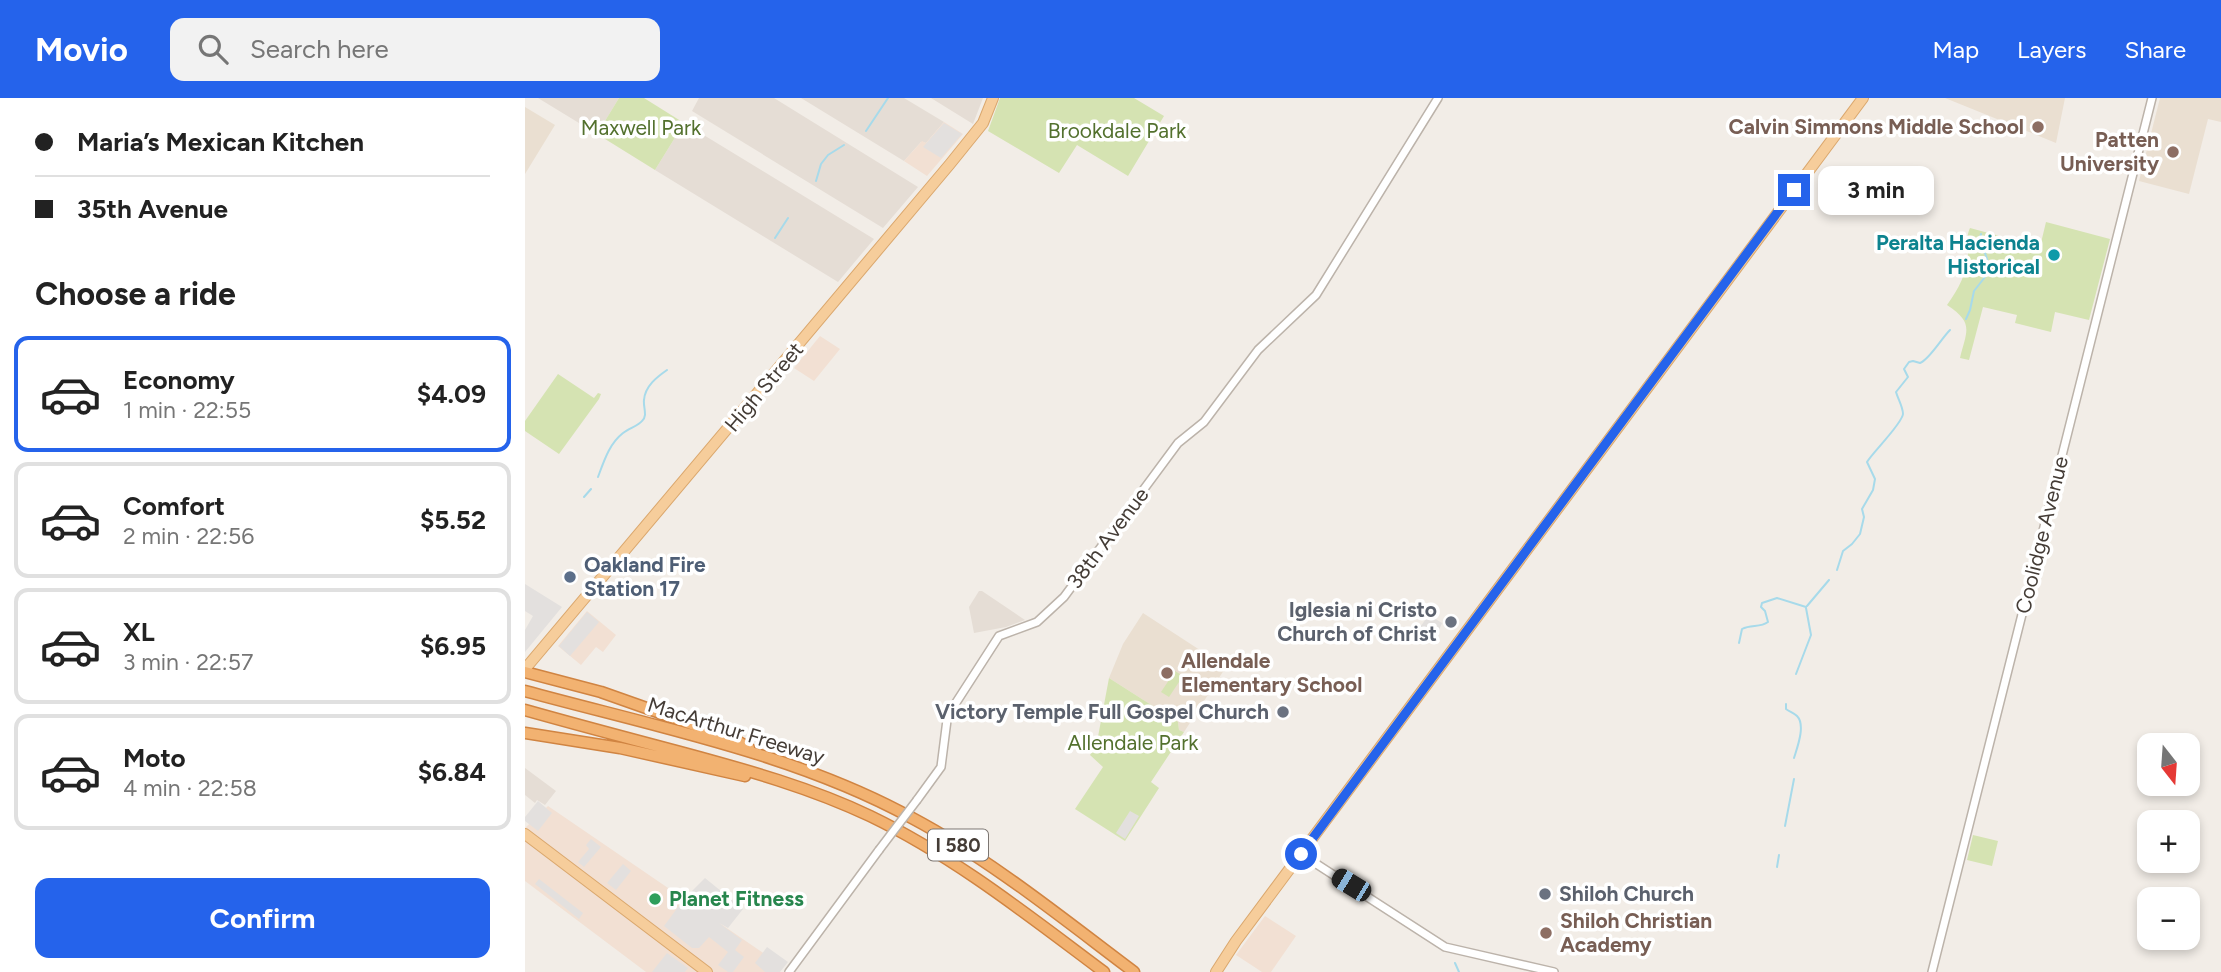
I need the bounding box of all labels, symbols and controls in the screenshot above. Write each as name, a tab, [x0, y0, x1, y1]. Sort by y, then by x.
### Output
search box	[170, 18, 660, 81]
text: Movio	[35, 30, 128, 69]
icon: search	[194, 30, 232, 68]
text: Search here	[250, 33, 389, 65]
text: Map	[1932, 35, 1979, 64]
text: Layers	[2017, 35, 2086, 64]
text: Share	[2124, 35, 2186, 64]
place label: Calvin Simmons Middle School	[1728, 114, 2024, 139]
park label: Maxwell Park	[581, 115, 702, 140]
park label: Brookdale Park	[1048, 118, 1187, 143]
marker: Calvin Simmons Middle School	[2030, 119, 2046, 135]
text: Maria’s Mexican Kitchen	[77, 126, 364, 158]
place label: Patten University	[2060, 127, 2160, 176]
marker: Patten University	[2165, 144, 2181, 160]
callout: 3 min	[1819, 166, 1934, 214]
route end	[1778, 174, 1810, 206]
text: 3 min	[1847, 176, 1905, 204]
text: 35th Avenue	[77, 193, 228, 225]
place label: Peralta Hacienda Historical	[1876, 230, 2040, 279]
marker: Peralta Hacienda Historical	[2046, 247, 2062, 263]
text: Choose a ride	[35, 275, 236, 313]
street label: High Street	[719, 337, 808, 436]
icon: car	[39, 363, 102, 426]
text: Economy	[123, 364, 235, 396]
text: $4.09	[417, 378, 486, 410]
text: 1 min · 22:55	[123, 396, 251, 424]
street label: Coolidge Avenue	[2010, 454, 2073, 616]
street label: 38th Avenue	[1061, 482, 1154, 593]
icon: car	[39, 489, 102, 552]
text: Comfort	[123, 490, 225, 522]
text: $5.52	[420, 504, 486, 536]
text: 2 min · 22:56	[123, 522, 254, 550]
place label: Oakland Fire Station 17	[584, 552, 706, 601]
marker: Oakland Fire Station 17	[562, 569, 578, 585]
place label: Iglesia ni Cristo Church of Christ	[1277, 597, 1437, 646]
marker: Iglesia ni Cristo Church of Christ	[1443, 614, 1459, 630]
icon: car	[39, 615, 102, 678]
text: XL	[123, 616, 155, 648]
text: $6.95	[420, 630, 486, 662]
text: 3 min · 22:57	[123, 648, 253, 676]
place label: Allendale Elementary School	[1181, 648, 1362, 697]
marker: Allendale Elementary School	[1159, 665, 1175, 681]
street label: MacArthur Freeway	[645, 692, 828, 769]
place label: Victory Temple Full Gospel Church	[935, 699, 1269, 724]
marker: Victory Temple Full Gospel Church	[1275, 704, 1291, 720]
park label: Allendale Park	[1068, 730, 1199, 755]
north arrow	[2137, 733, 2200, 796]
map controls	[2137, 733, 2200, 950]
icon: car	[39, 741, 102, 804]
text: Moto	[123, 742, 186, 774]
text: $6.84	[418, 756, 486, 788]
text: 4 min · 22:58	[123, 774, 257, 802]
button: +	[2137, 810, 2200, 873]
road number: I 580	[928, 830, 988, 860]
route start	[1285, 838, 1317, 870]
car	[1328, 865, 1375, 905]
button: Confirm	[35, 878, 490, 958]
place label: Shiloh Church	[1559, 881, 1694, 906]
place label: Planet Fitness	[669, 886, 804, 911]
marker: Shiloh Church	[1537, 886, 1553, 902]
button: −	[2137, 887, 2200, 950]
marker: Planet Fitness	[647, 891, 663, 907]
place label: Shiloh Christian Academy	[1560, 908, 1712, 957]
marker: Shiloh Christian Academy	[1538, 925, 1554, 941]

